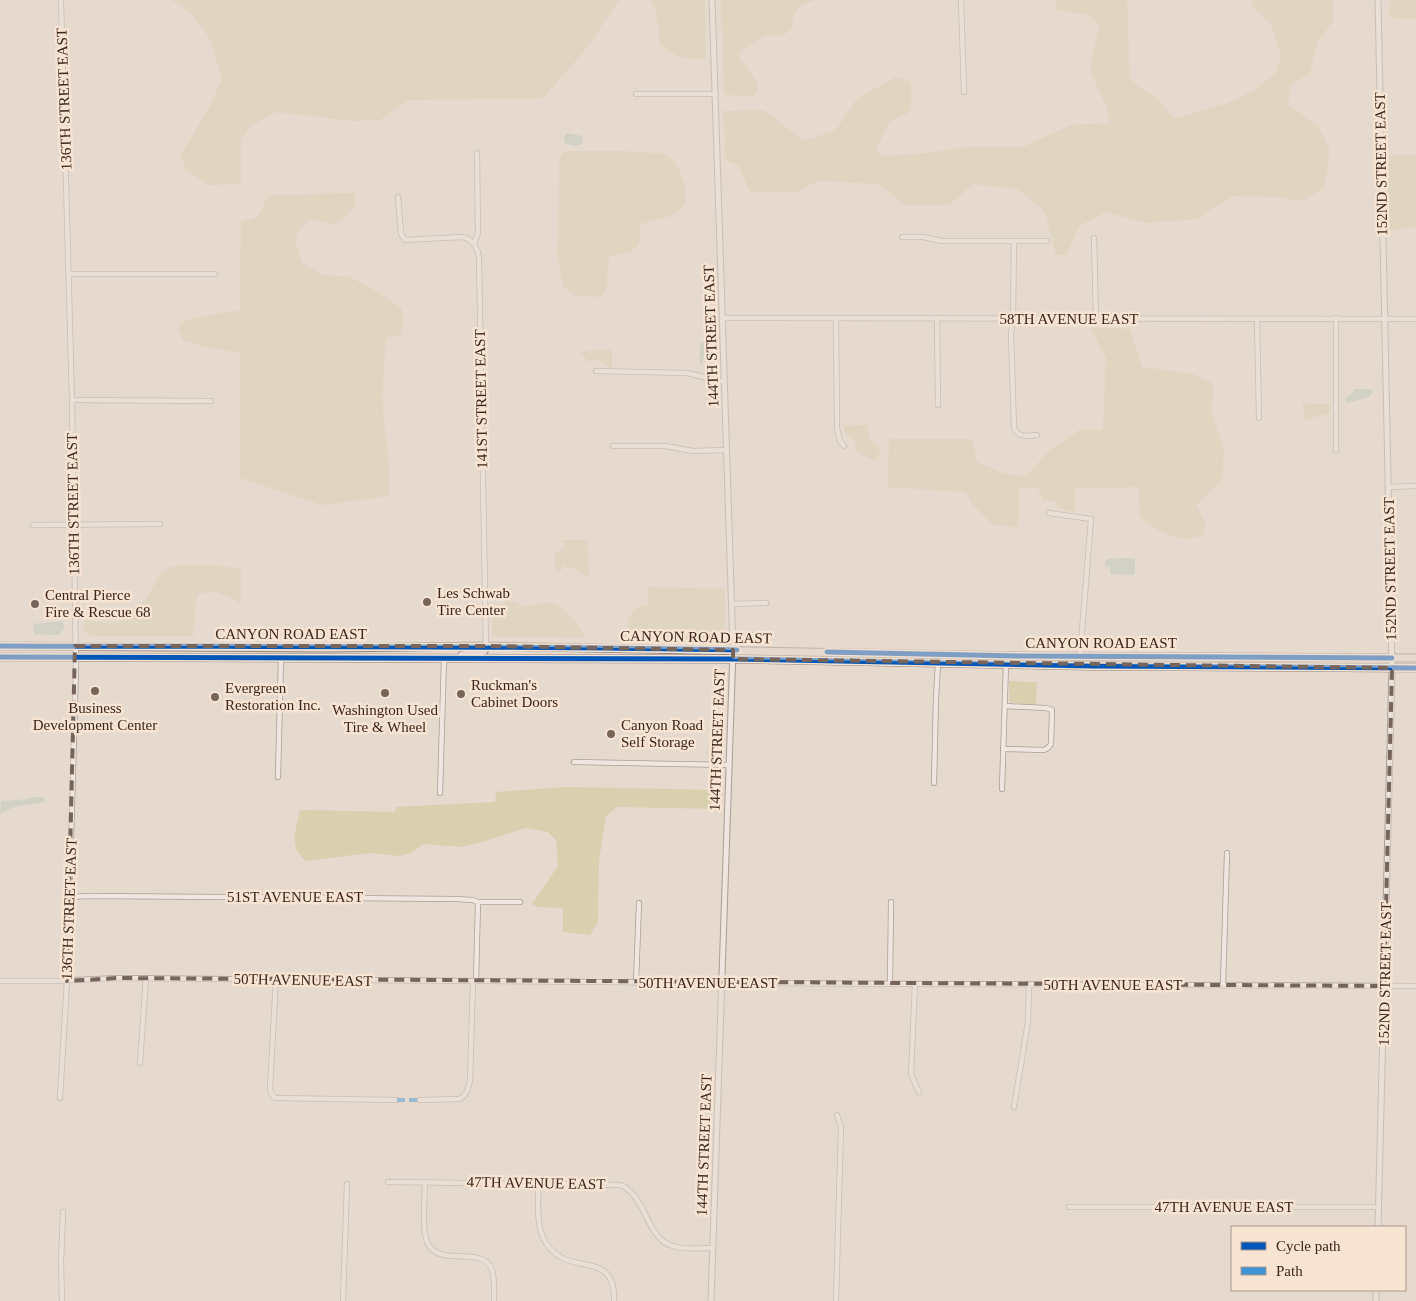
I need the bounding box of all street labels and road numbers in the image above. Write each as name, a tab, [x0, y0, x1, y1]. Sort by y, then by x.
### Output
street label: 136TH STREET EAST	[54, 28, 74, 170]
street label: 152ND STREET EAST	[1372, 92, 1390, 236]
street label: 144TH STREET EAST	[701, 265, 721, 407]
street label: 58TH AVENUE EAST	[1000, 311, 1138, 327]
street label: 141ST STREET EAST	[472, 329, 490, 469]
street label: 136TH STREET EAST	[64, 433, 82, 575]
street label: 152ND STREET EAST	[1381, 497, 1399, 641]
street label: CANYON ROAD EAST	[215, 626, 367, 642]
street label: CANYON ROAD EAST	[620, 628, 772, 646]
street label: CANYON ROAD EAST	[1025, 635, 1177, 651]
street label: 144TH STREET EAST	[707, 669, 727, 811]
street label: 136TH STREET EAST	[59, 838, 79, 980]
street label: 51ST AVENUE EAST	[227, 889, 363, 905]
street label: 152ND STREET EAST	[1376, 902, 1394, 1046]
street label: 50TH AVENUE EAST	[233, 971, 373, 989]
street label: 50TH AVENUE EAST	[639, 975, 777, 991]
street label: 50TH AVENUE EAST	[1044, 977, 1182, 993]
street label: 144TH STREET EAST	[694, 1074, 714, 1216]
street label: 47TH AVENUE EAST	[466, 1174, 606, 1192]
street label: 47TH AVENUE EAST	[1155, 1199, 1293, 1215]

